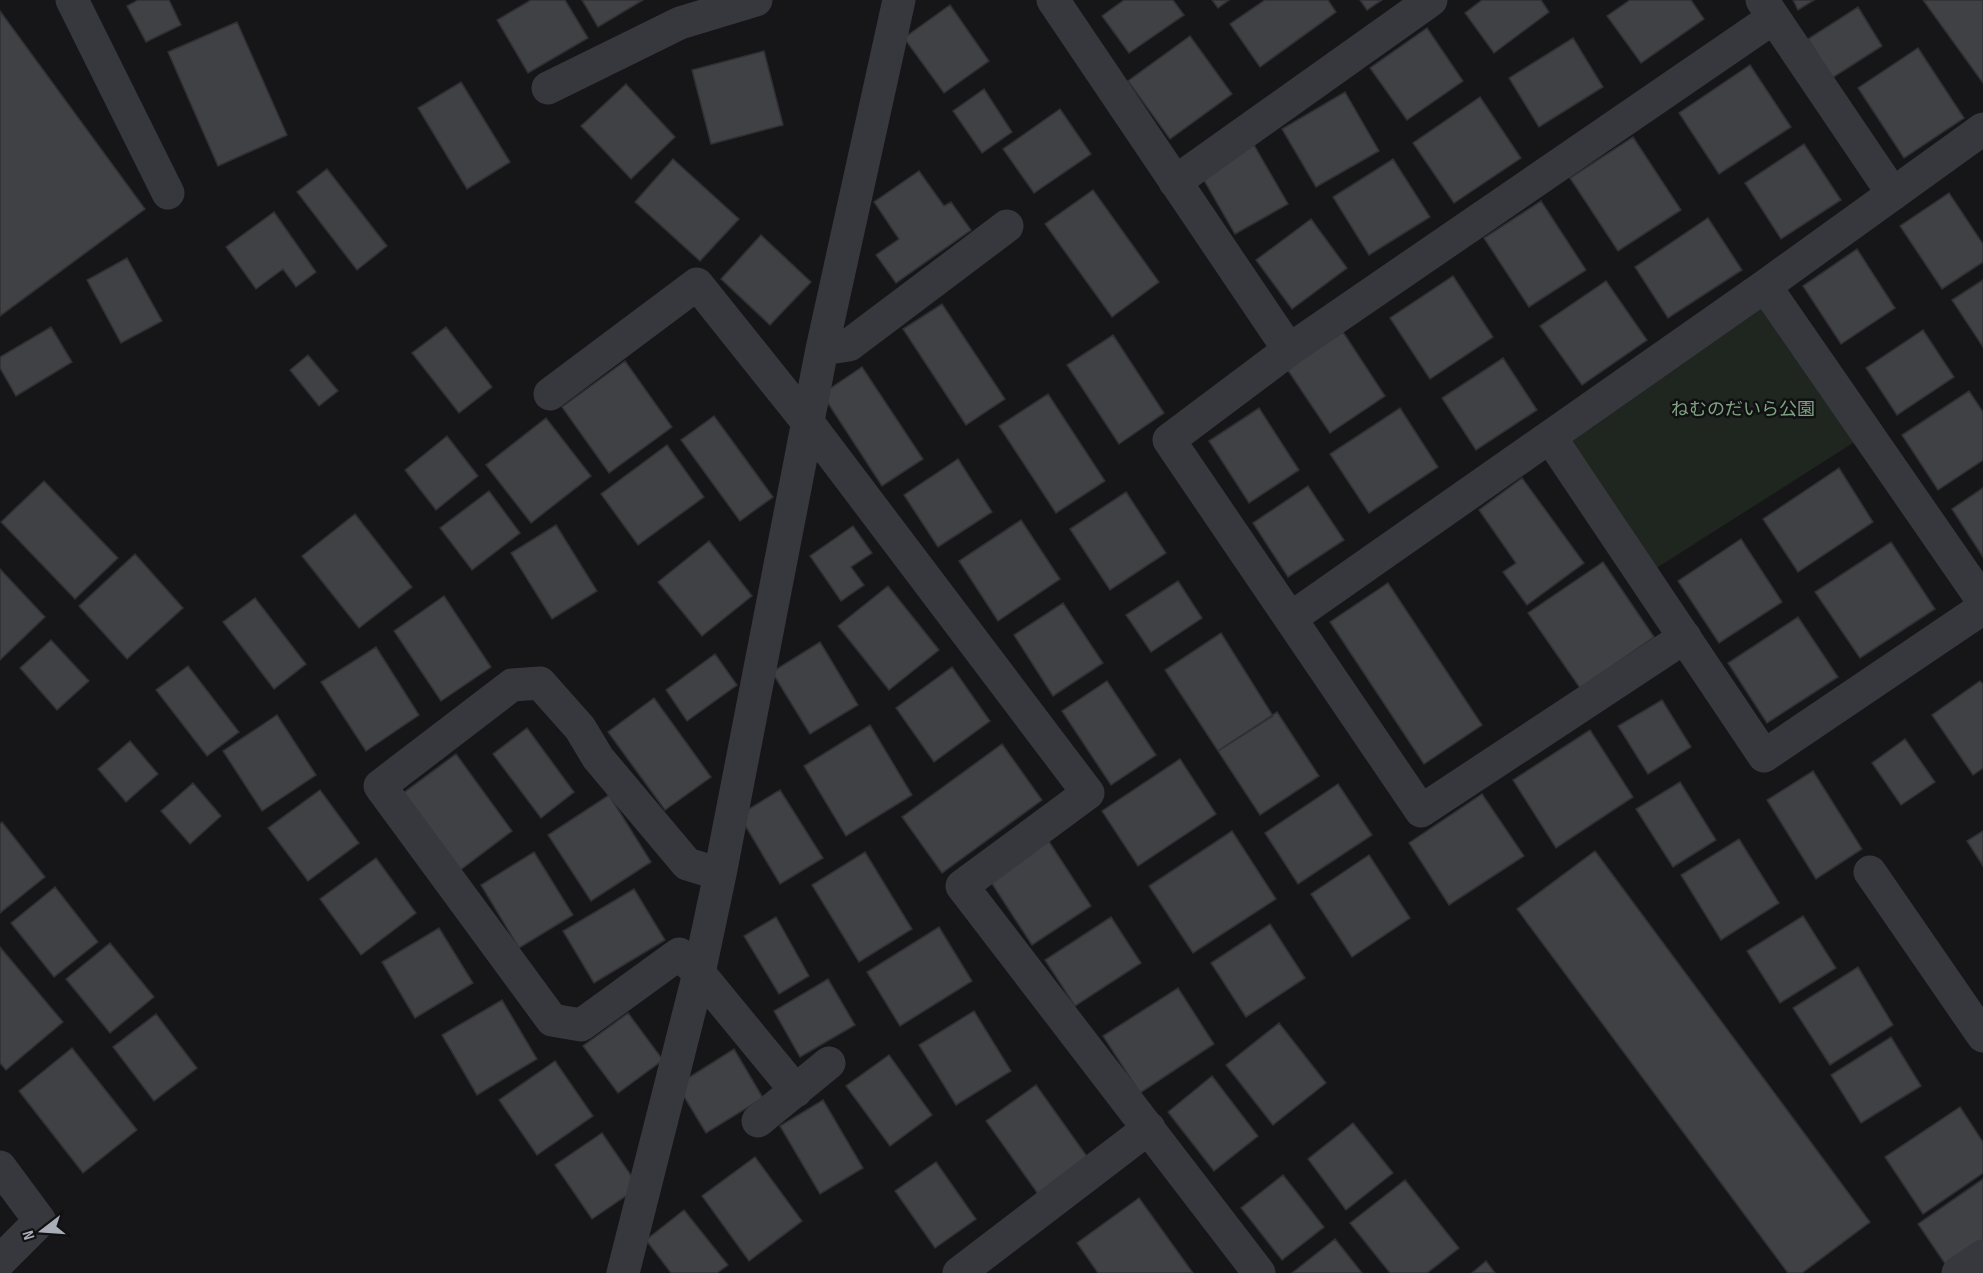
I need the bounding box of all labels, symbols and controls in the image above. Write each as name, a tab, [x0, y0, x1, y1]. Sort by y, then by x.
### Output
park label: ねむのだいら公園	[1671, 399, 1815, 420]
north arrow	[12, 1201, 72, 1261]
text: N	[19, 1228, 39, 1242]

